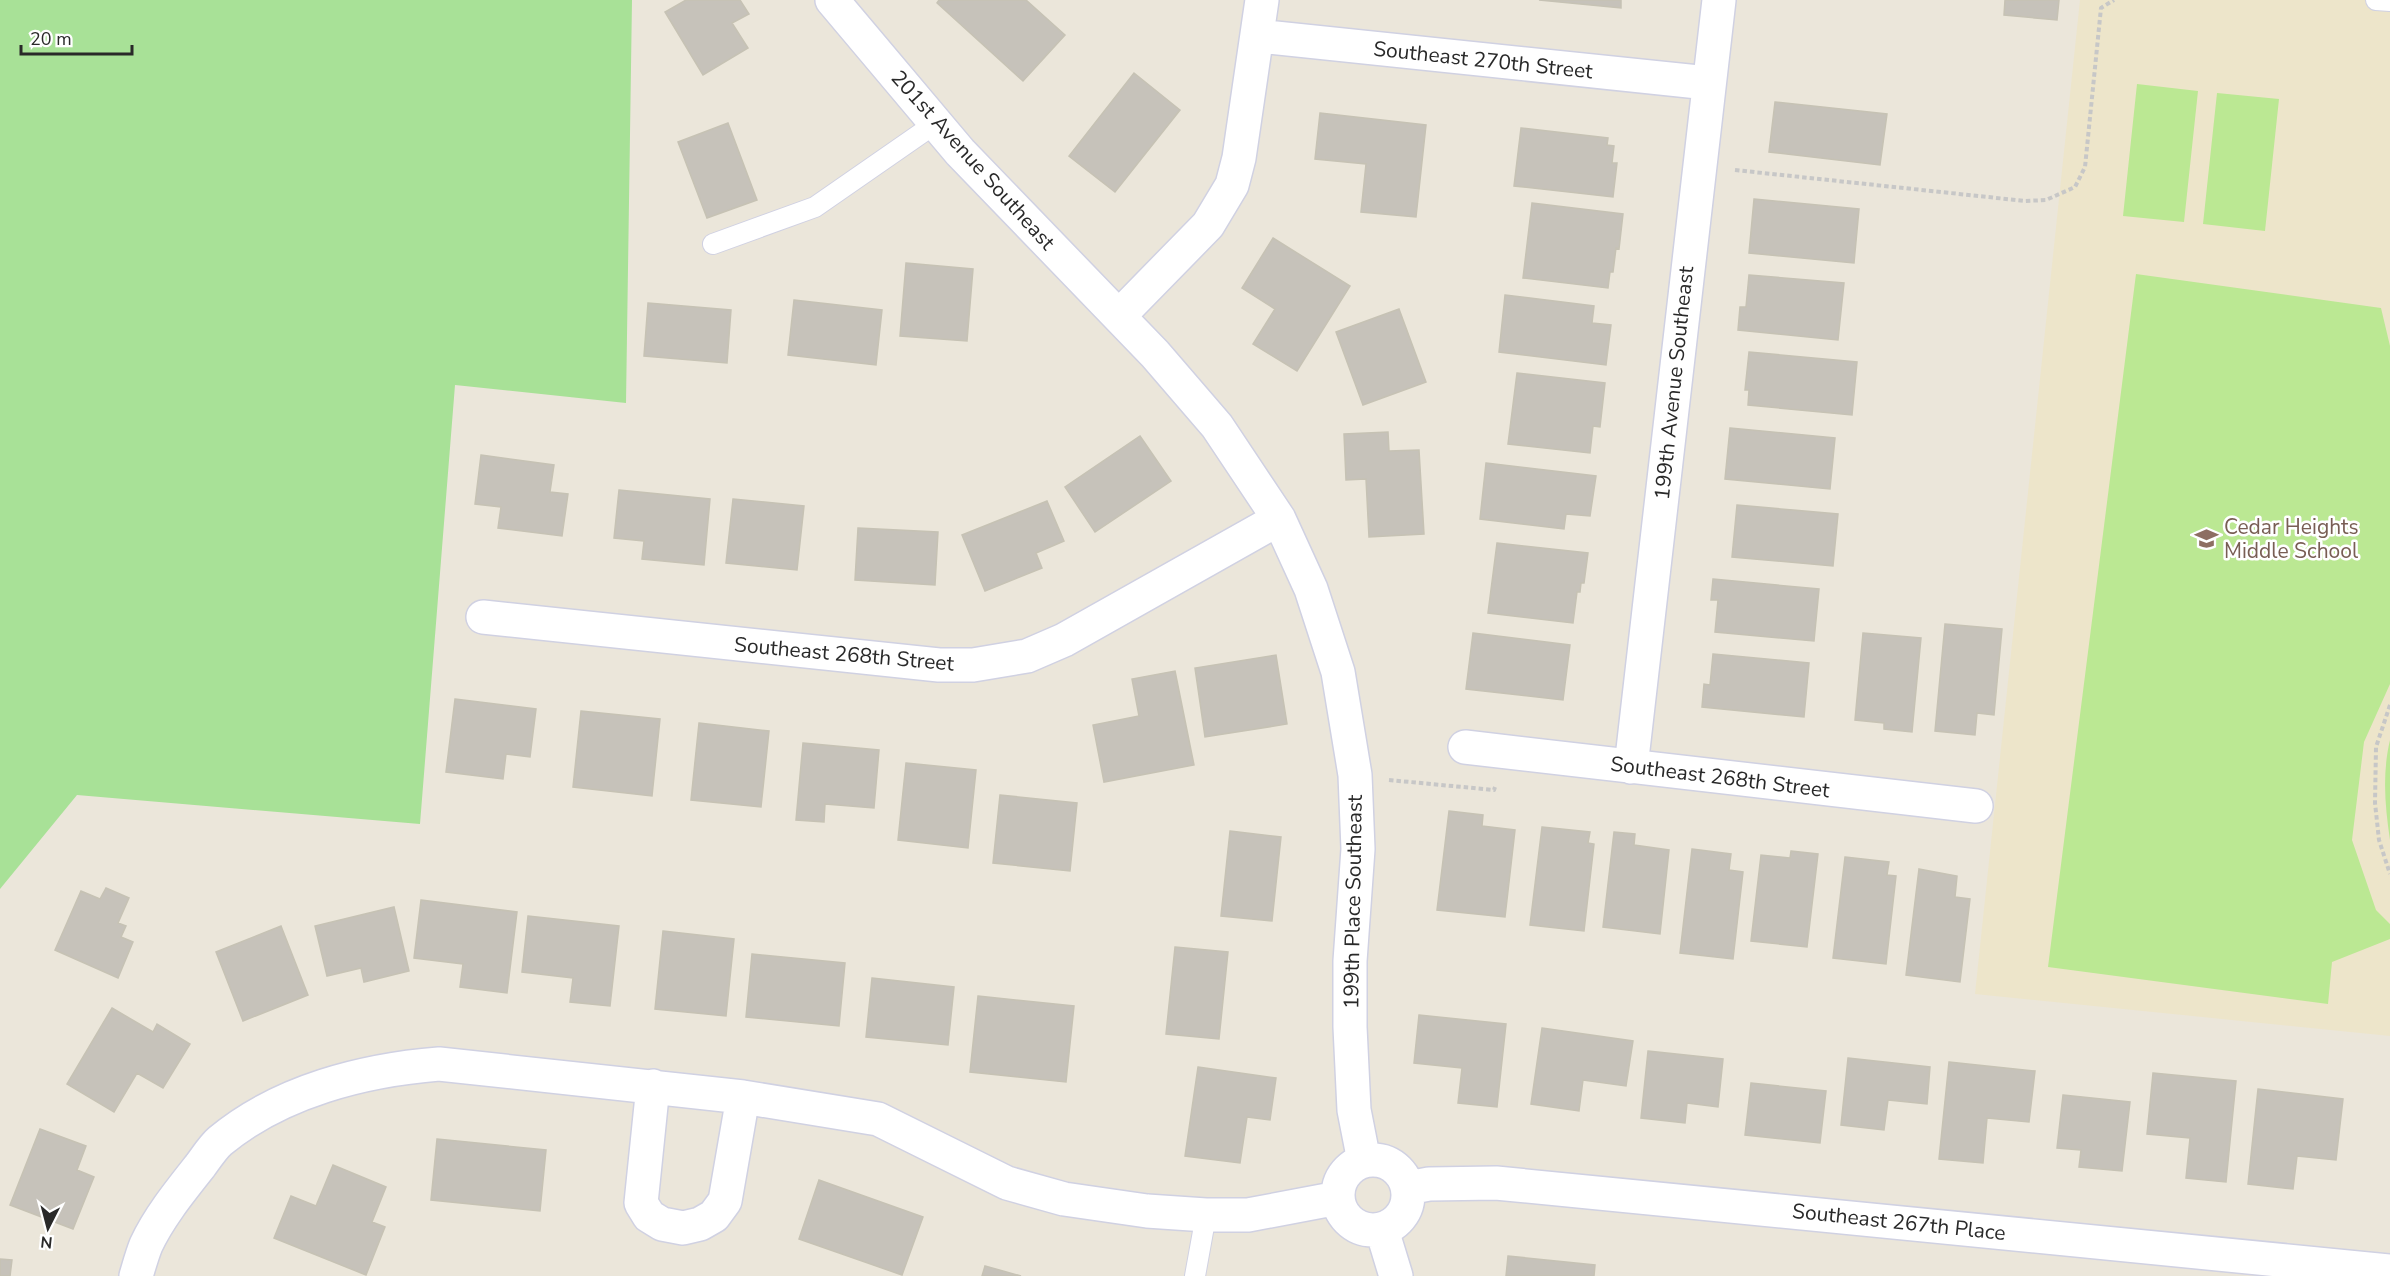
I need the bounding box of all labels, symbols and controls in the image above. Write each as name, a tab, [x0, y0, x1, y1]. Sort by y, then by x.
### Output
scale bar	[21, 18, 132, 56]
text: 20 m	[30, 27, 72, 51]
street label: Southeast 270th Street	[1372, 35, 1595, 86]
street label: 201st Avenue Southeast	[885, 64, 1062, 256]
street label: 199th Avenue Southeast	[1648, 264, 1700, 501]
place label: Cedar Heights Middle School	[2224, 513, 2359, 565]
school or university icon: Cedar Heights Middle School	[2193, 526, 2219, 552]
street label: Southeast 268th Street	[733, 630, 956, 678]
street label: Southeast 268th Street	[1609, 750, 1832, 804]
street label: 199th Place Southeast	[1337, 794, 1369, 1009]
street label: Southeast 267th Place	[1791, 1197, 2007, 1247]
north arrow	[18, 1198, 78, 1258]
text: N	[39, 1230, 54, 1253]

